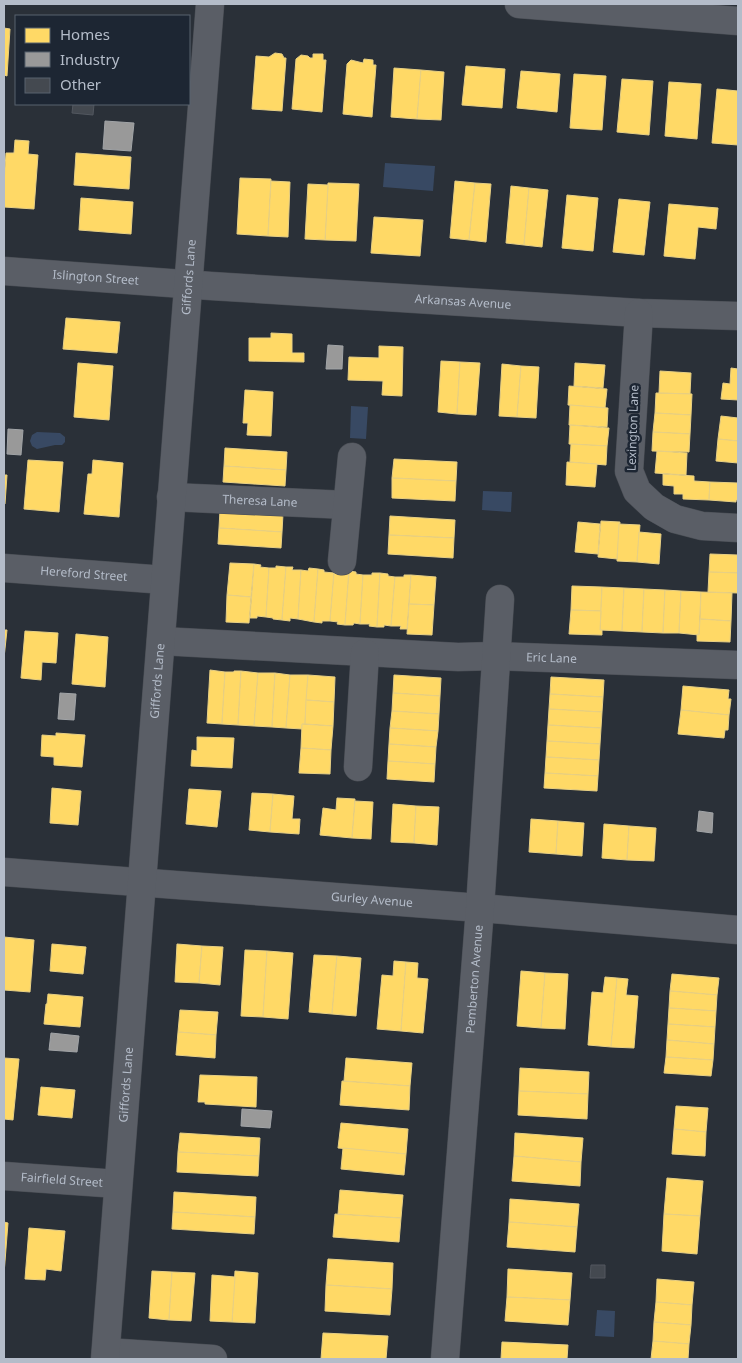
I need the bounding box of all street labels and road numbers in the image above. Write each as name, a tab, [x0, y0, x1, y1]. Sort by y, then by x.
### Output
street label: Giffords Lane	[177, 239, 200, 316]
street label: Islington Street	[52, 266, 140, 289]
street label: Arkansas Avenue	[414, 290, 512, 313]
street label: Lexington Lane	[622, 384, 643, 471]
street label: Theresa Lane	[222, 490, 298, 511]
street label: Hereford Street	[40, 562, 129, 585]
street label: Giffords Lane	[146, 642, 168, 719]
street label: Eric Lane	[526, 648, 577, 667]
street label: Gurley Avenue	[330, 888, 414, 911]
street label: Pemberton Avenue	[461, 924, 487, 1034]
street label: Giffords Lane	[114, 1046, 137, 1123]
street label: Fairfield Street	[20, 1168, 104, 1191]

